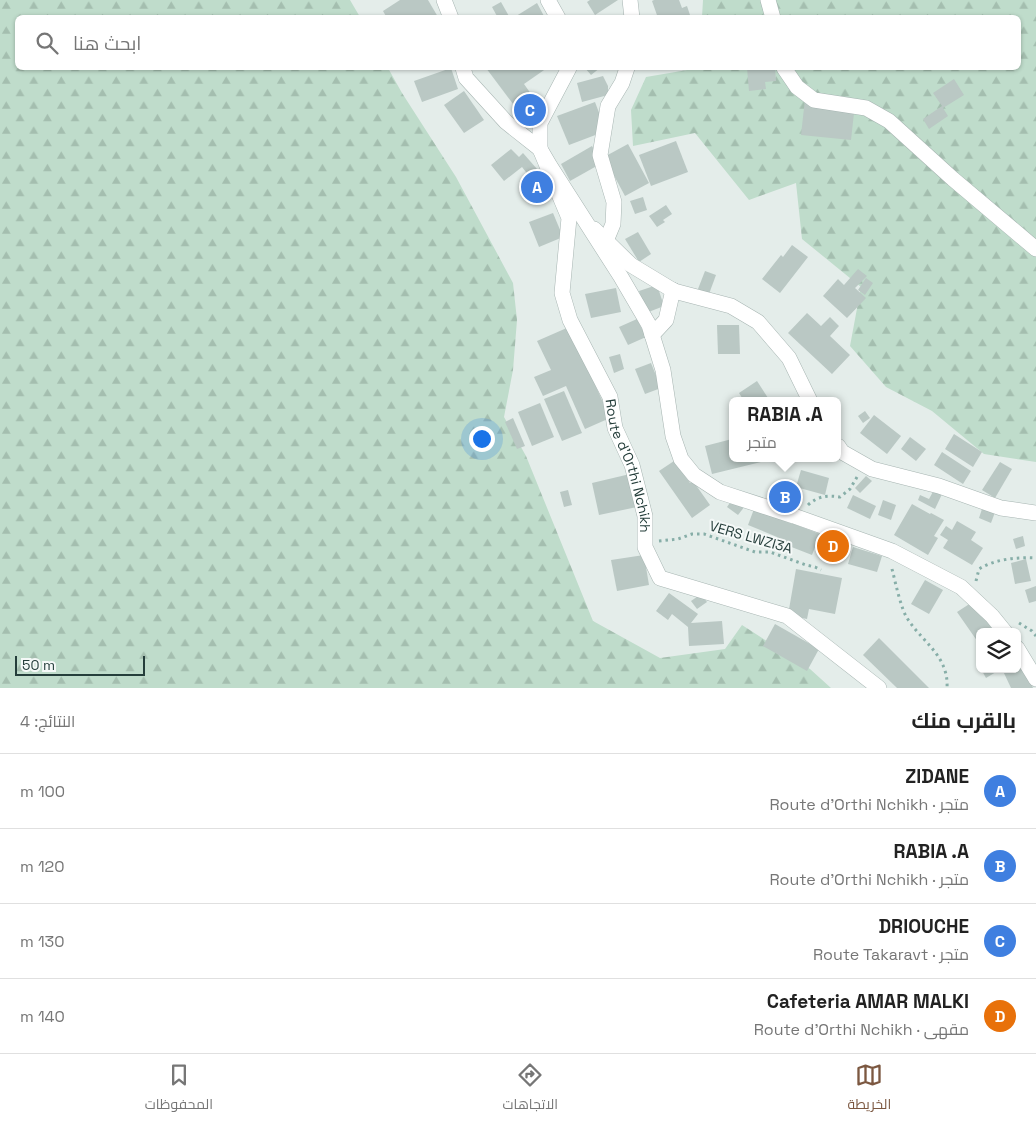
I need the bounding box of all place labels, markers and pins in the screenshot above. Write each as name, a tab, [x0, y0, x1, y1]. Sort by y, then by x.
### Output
pin: C	[514, 91, 546, 129]
pin: A	[521, 168, 553, 206]
pin: B	[769, 478, 801, 516]
pin: D	[817, 527, 849, 565]

